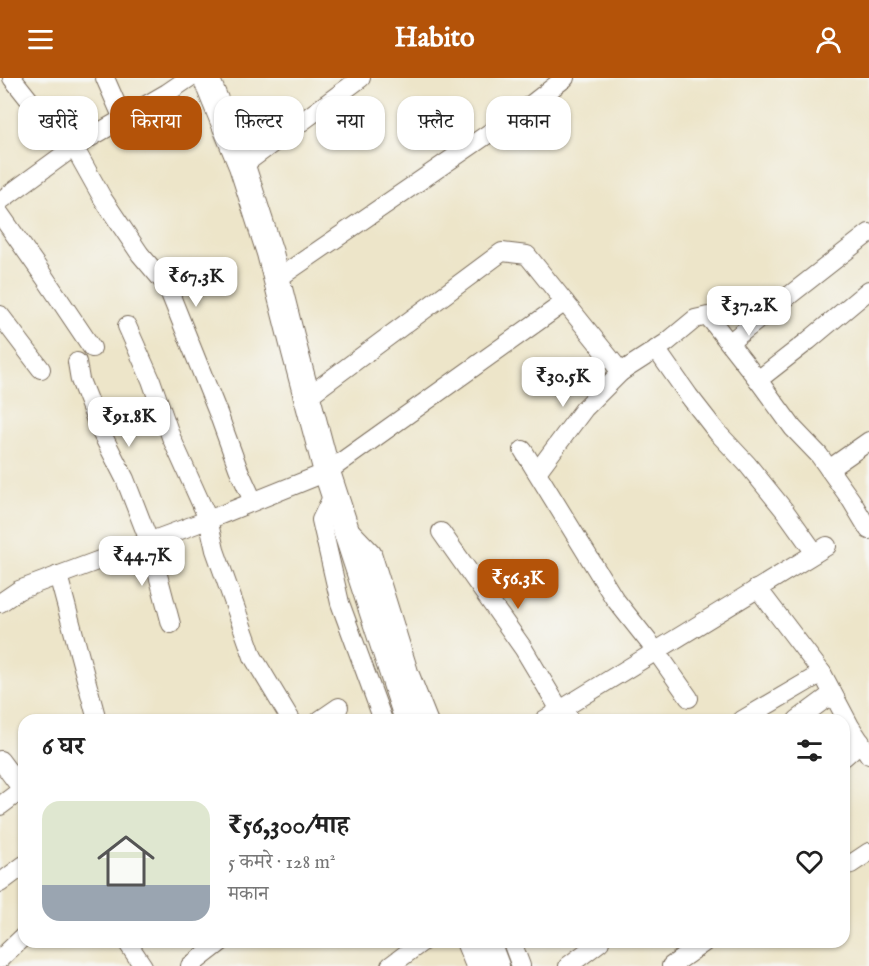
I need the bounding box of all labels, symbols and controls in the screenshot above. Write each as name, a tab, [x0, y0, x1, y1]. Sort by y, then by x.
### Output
text: Habito	[394, 22, 475, 56]
icon: menu	[24, 23, 57, 56]
icon: person	[812, 23, 845, 56]
chip: खरीदें	[18, 96, 98, 150]
chip: किराया	[110, 96, 202, 150]
chip: फ़िल्टर	[214, 96, 304, 150]
chip: नया	[316, 96, 385, 150]
chip: फ़्लैट	[397, 96, 474, 150]
chip: मकान	[486, 96, 571, 150]
pin: ₹67.3K	[147, 257, 245, 308]
text: ₹67.3K	[168, 264, 224, 289]
pin: ₹37.2K	[700, 286, 798, 337]
text: ₹37.2K	[721, 293, 777, 318]
pin: ₹30.5K	[514, 357, 612, 408]
text: ₹30.5K	[536, 364, 590, 389]
pin: ₹91.8K	[80, 397, 178, 448]
text: ₹91.8K	[102, 404, 156, 429]
pin: ₹44.7K	[93, 536, 191, 587]
text: ₹44.7K	[113, 543, 171, 568]
pin: ₹56.3K	[469, 559, 567, 610]
text: ₹56.3K	[491, 566, 545, 591]
text: 6 घर	[42, 730, 84, 763]
icon: filters	[793, 734, 826, 767]
text: ₹56,300/माह	[228, 809, 349, 842]
icon: home	[90, 825, 162, 897]
icon: heart	[793, 845, 826, 878]
text: 5 कमरे · 128 m²	[228, 850, 336, 875]
text: मकान	[228, 882, 269, 907]

